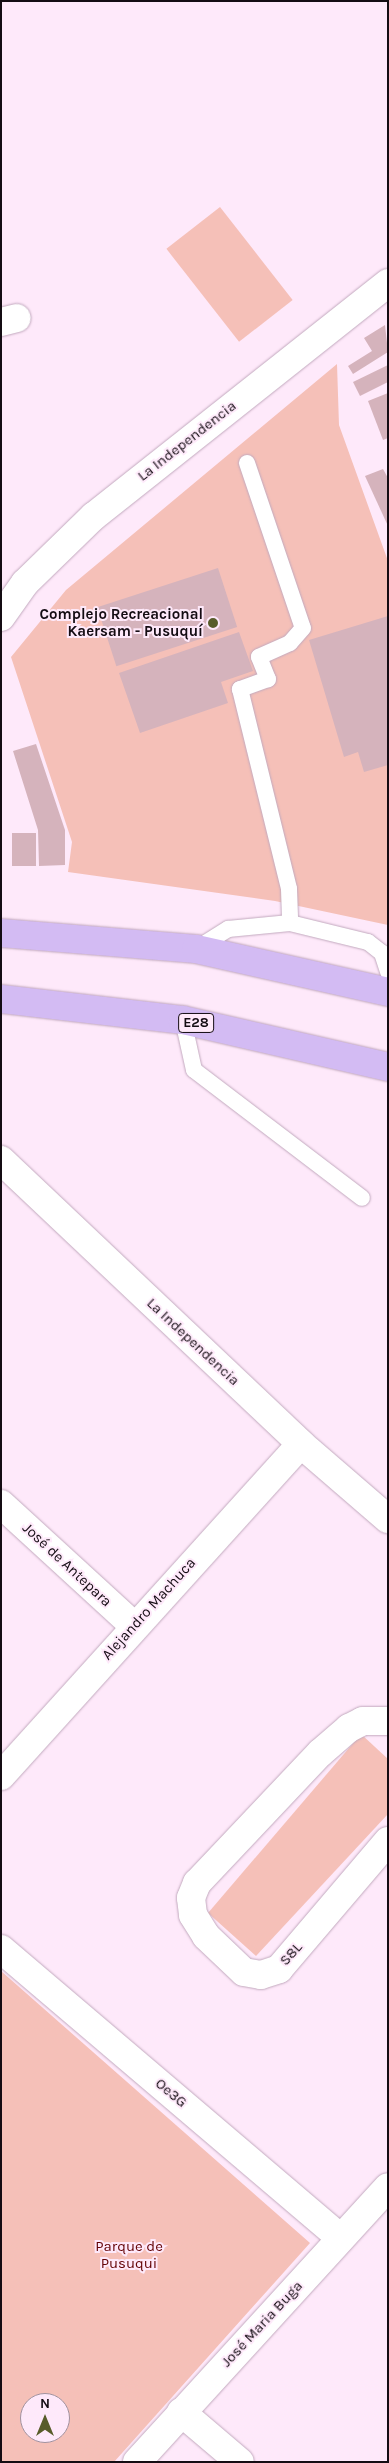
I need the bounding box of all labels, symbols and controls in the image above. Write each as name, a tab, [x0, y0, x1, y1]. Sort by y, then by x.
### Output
street label: La Independencia	[134, 397, 240, 485]
place label: Complejo Recreacional Kaersam - Pusuquí	[40, 605, 203, 640]
marker: Complejo Recreacional Kaersam - Pusuquí	[207, 617, 219, 629]
road number: E28	[177, 1011, 215, 1034]
street label: La Independencia	[143, 1294, 243, 1390]
street label: José de Antepara	[19, 1519, 115, 1611]
street label: Alejandro Machuca	[98, 1554, 200, 1664]
street label: S8L	[276, 1939, 306, 1969]
street label: Oe3G	[151, 2075, 191, 2111]
park label: Parque de Pusuqui	[95, 2237, 163, 2272]
street label: José Maria Buga	[217, 2277, 307, 2371]
north arrow	[20, 2393, 70, 2443]
text: N	[40, 2395, 50, 2412]

